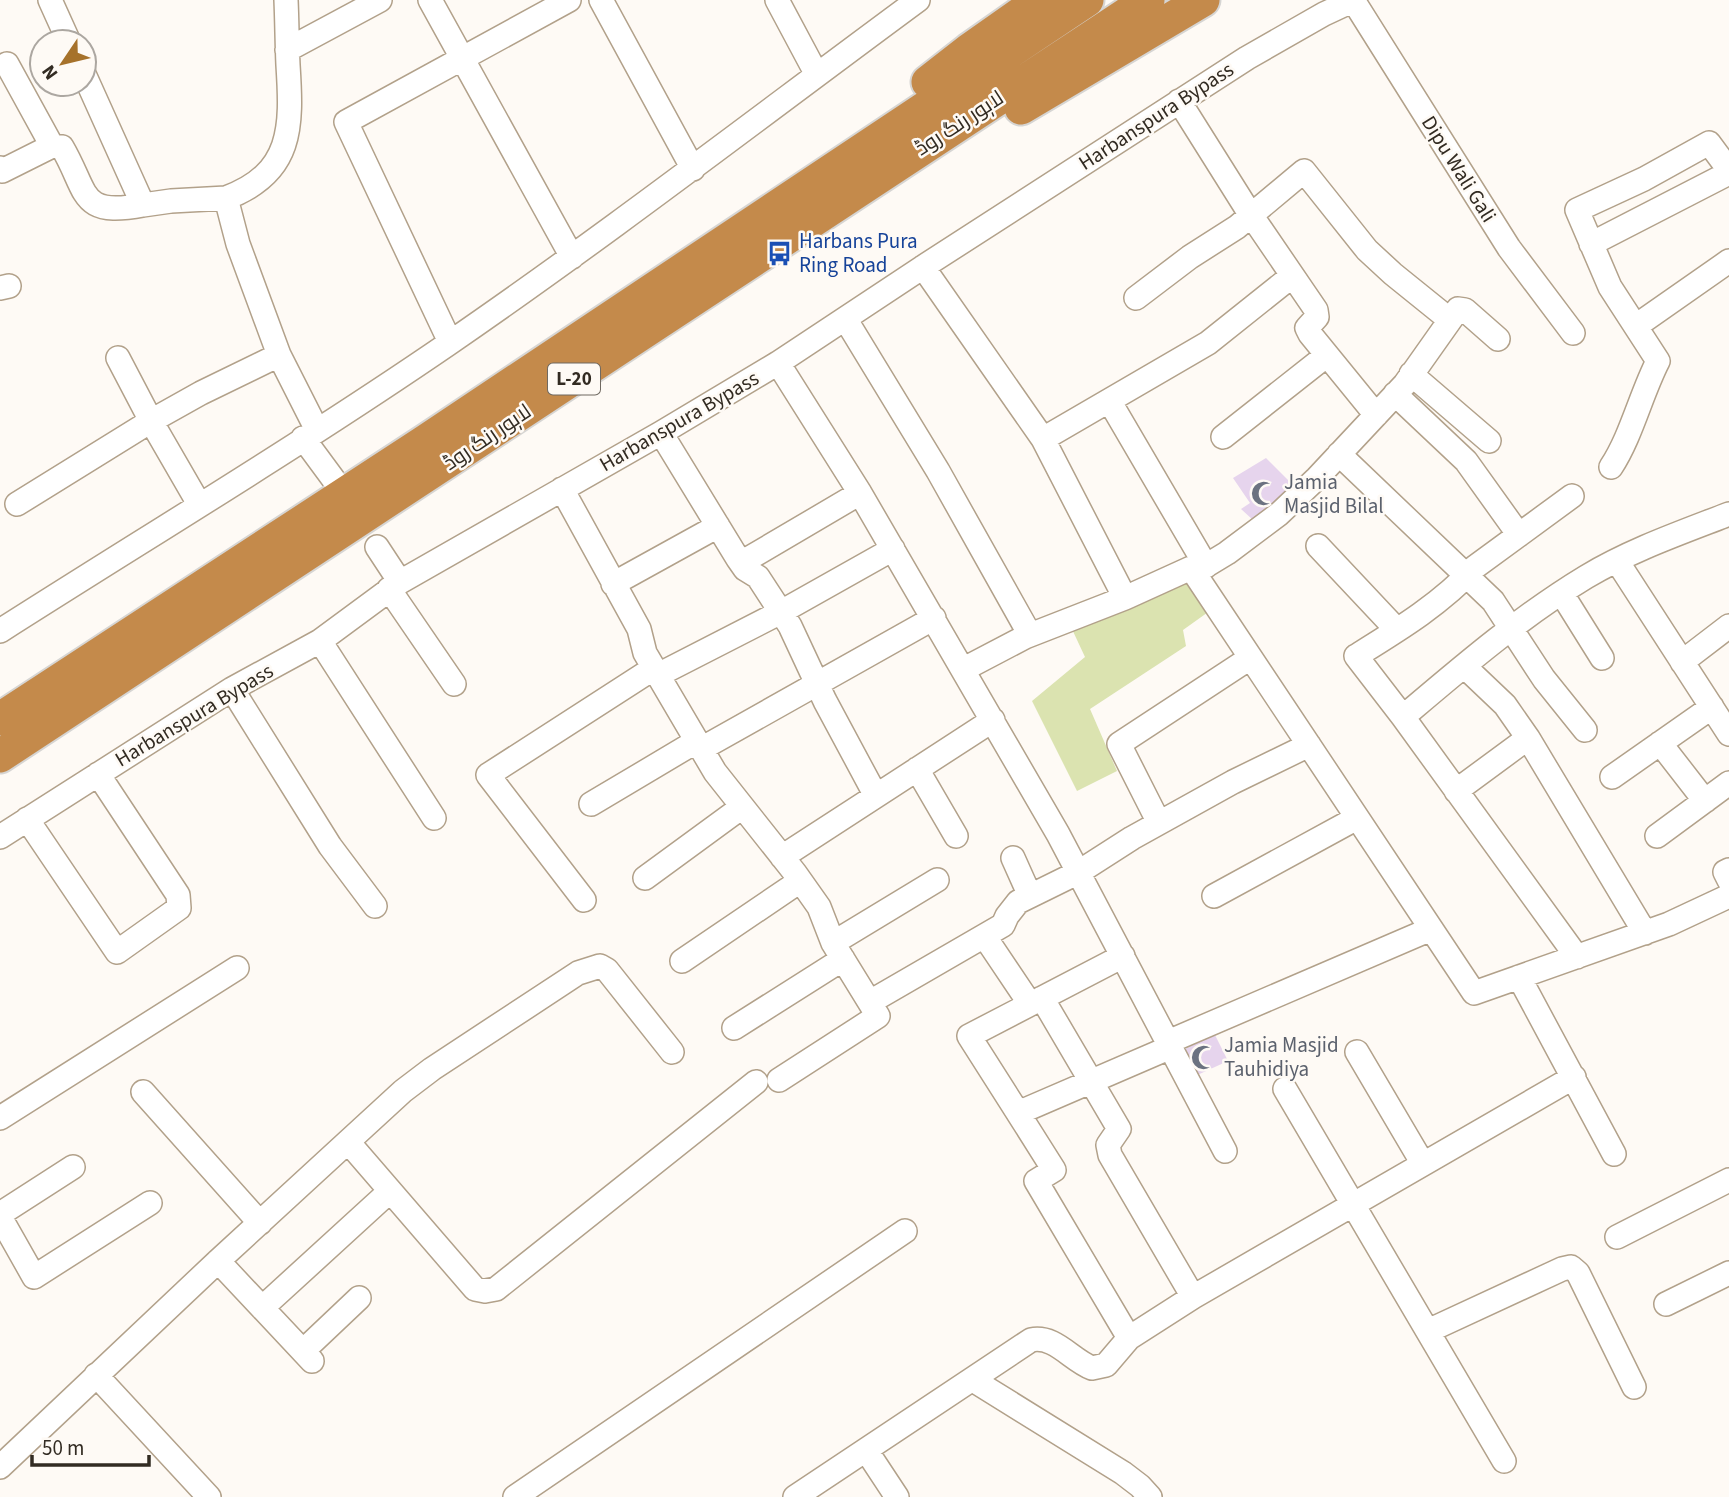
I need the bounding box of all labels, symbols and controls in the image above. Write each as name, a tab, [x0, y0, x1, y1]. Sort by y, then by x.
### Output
north arrow	[28, 28, 98, 98]
street label: Harbanspura Bypass	[1072, 54, 1240, 178]
text: N	[36, 59, 65, 85]
street label: لاہور رنگ روڈ	[909, 83, 1009, 163]
street label: Dipu Wali Gali	[1414, 110, 1504, 228]
place label: Harbans Pura Ring Road	[799, 226, 918, 280]
bus stop icon: Harbans Pura Ring Road	[765, 239, 793, 267]
street label: Harbanspura Bypass	[594, 363, 765, 479]
road number: L-20	[548, 364, 600, 394]
street label: لاہور رنگ روڈ	[437, 396, 537, 478]
place label: Jamia Masjid Bilal	[1284, 467, 1384, 521]
mosque icon: Jamia Masjid Bilal	[1250, 480, 1278, 508]
street label: Harbanspura Bypass	[109, 656, 279, 774]
place label: Jamia Masjid Tauhidiya	[1224, 1030, 1339, 1084]
mosque icon: Jamia Masjid Tauhidiya	[1190, 1043, 1218, 1071]
scale bar	[32, 1424, 149, 1468]
text: 50 m	[42, 1433, 84, 1463]

